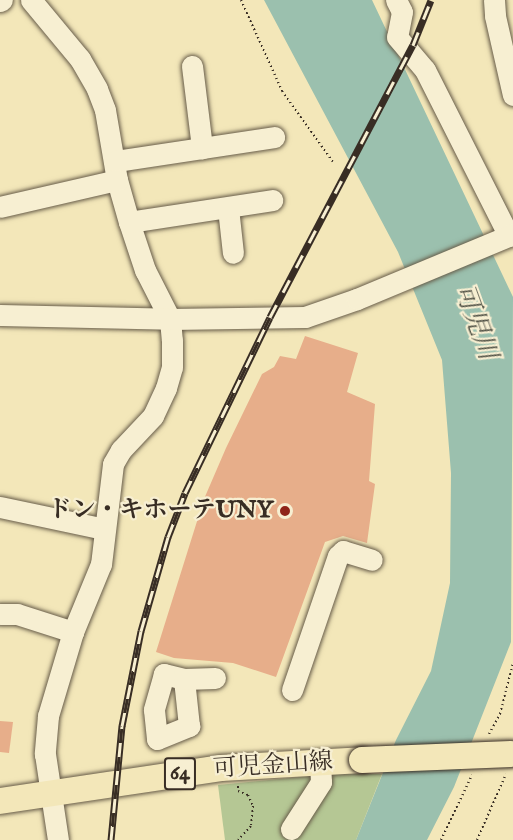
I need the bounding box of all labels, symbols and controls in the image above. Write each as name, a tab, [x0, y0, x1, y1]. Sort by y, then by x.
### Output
water label: 可児川	[447, 280, 503, 364]
place label: ドン・キホーテUNY	[48, 497, 273, 525]
marker: ドン・キホーテUNY	[278, 504, 292, 518]
street label: 可児金山線	[212, 747, 334, 785]
road number: 64	[164, 755, 196, 793]

